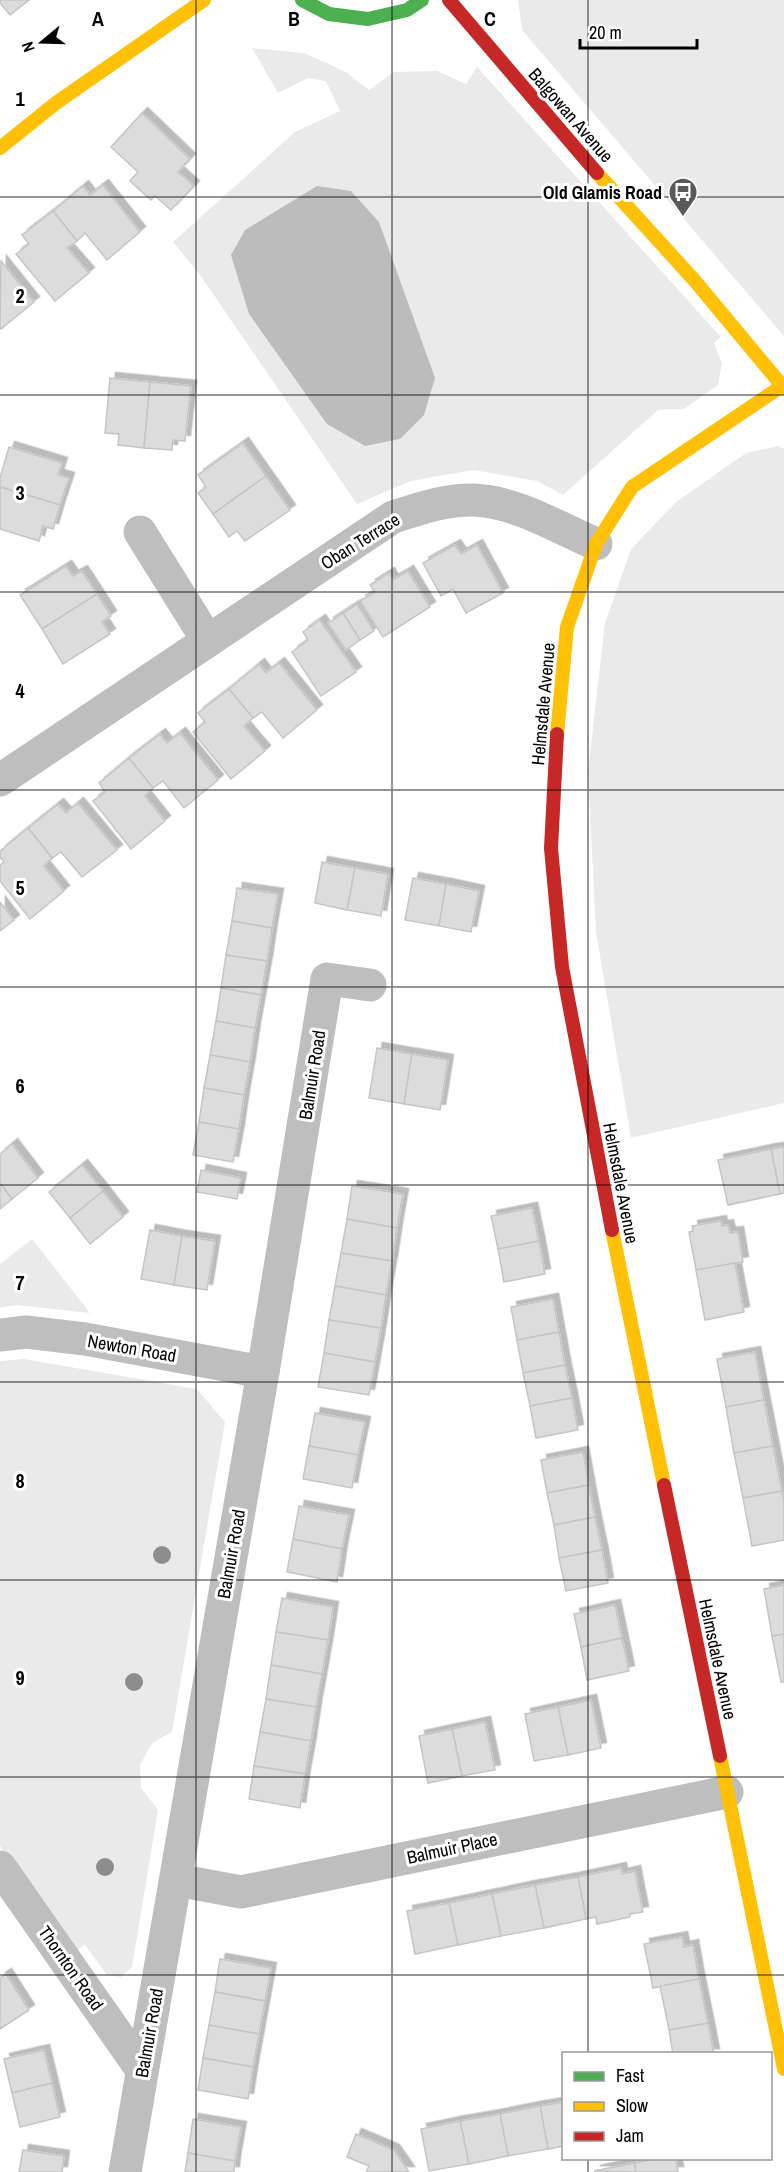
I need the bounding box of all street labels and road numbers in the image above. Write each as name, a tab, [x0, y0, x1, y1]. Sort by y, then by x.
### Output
street label: Balgowan Avenue	[523, 62, 619, 168]
street label: Oban Terrace	[316, 507, 404, 575]
street label: Helmsdale Avenue	[525, 642, 561, 766]
street label: Balmuir Road	[293, 1028, 331, 1122]
street label: Helmsdale Avenue	[597, 1120, 645, 1246]
street label: Newton Road	[86, 1328, 178, 1368]
street label: Balmuir Road	[211, 1507, 251, 1601]
street label: Helmsdale Avenue	[693, 1596, 743, 1722]
street label: Balmuir Place	[404, 1826, 500, 1870]
street label: Thornton Road	[33, 1920, 109, 2016]
street label: Balmuir Road	[129, 1986, 169, 2080]

